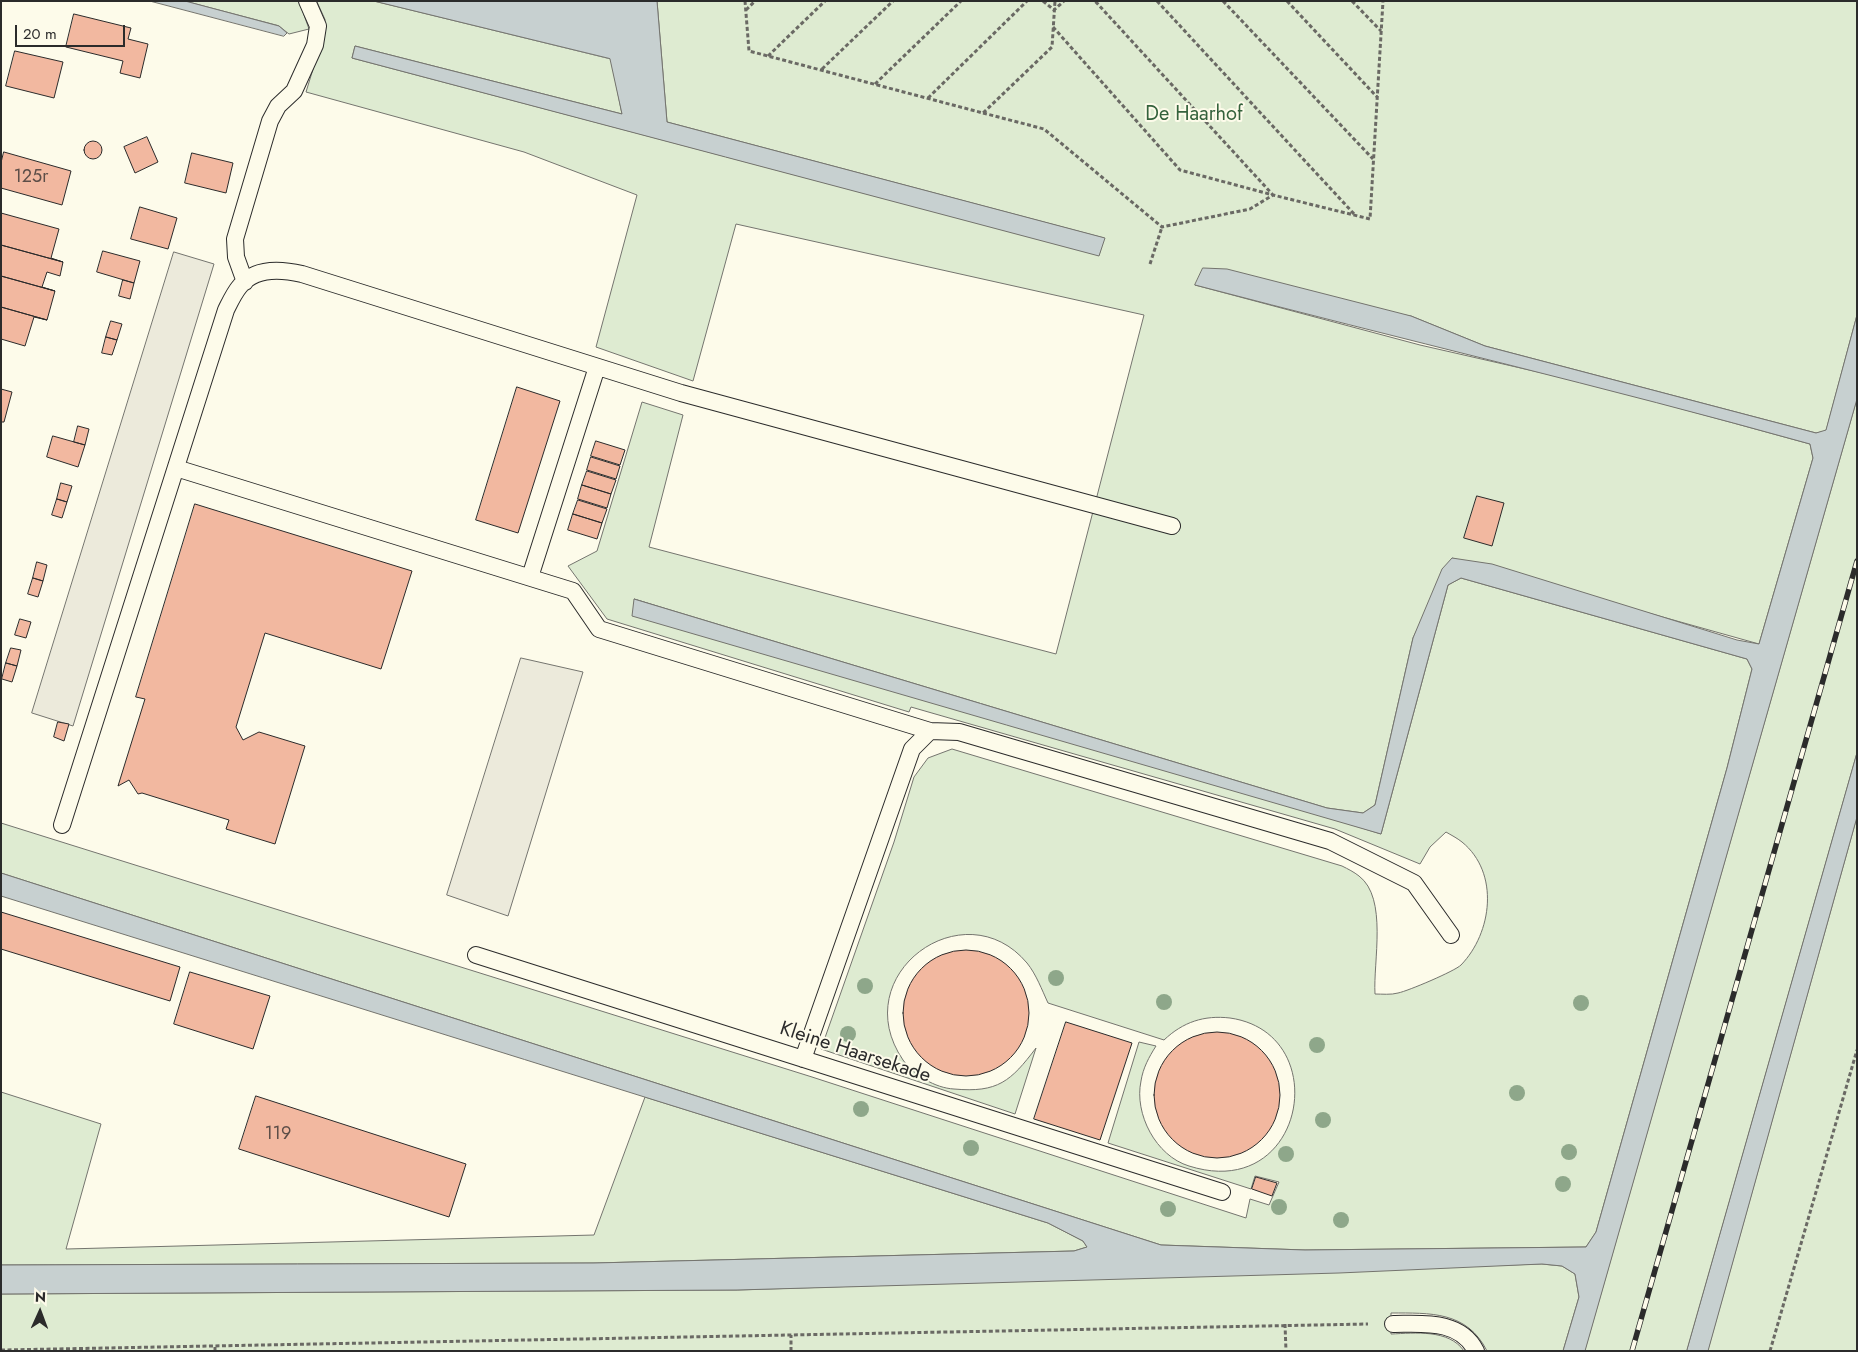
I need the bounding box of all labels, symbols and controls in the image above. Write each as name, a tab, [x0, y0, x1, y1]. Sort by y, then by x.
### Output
scale bar	[18, 15, 128, 47]
text: 20 m	[23, 23, 57, 45]
park label: De Haarhof	[1145, 103, 1243, 127]
house number: 125r	[14, 167, 48, 189]
street label: Kleine Haarsekade	[777, 1017, 933, 1089]
house number: 119	[265, 1124, 291, 1146]
north arrow	[15, 1287, 65, 1337]
text: N	[35, 1287, 46, 1307]

